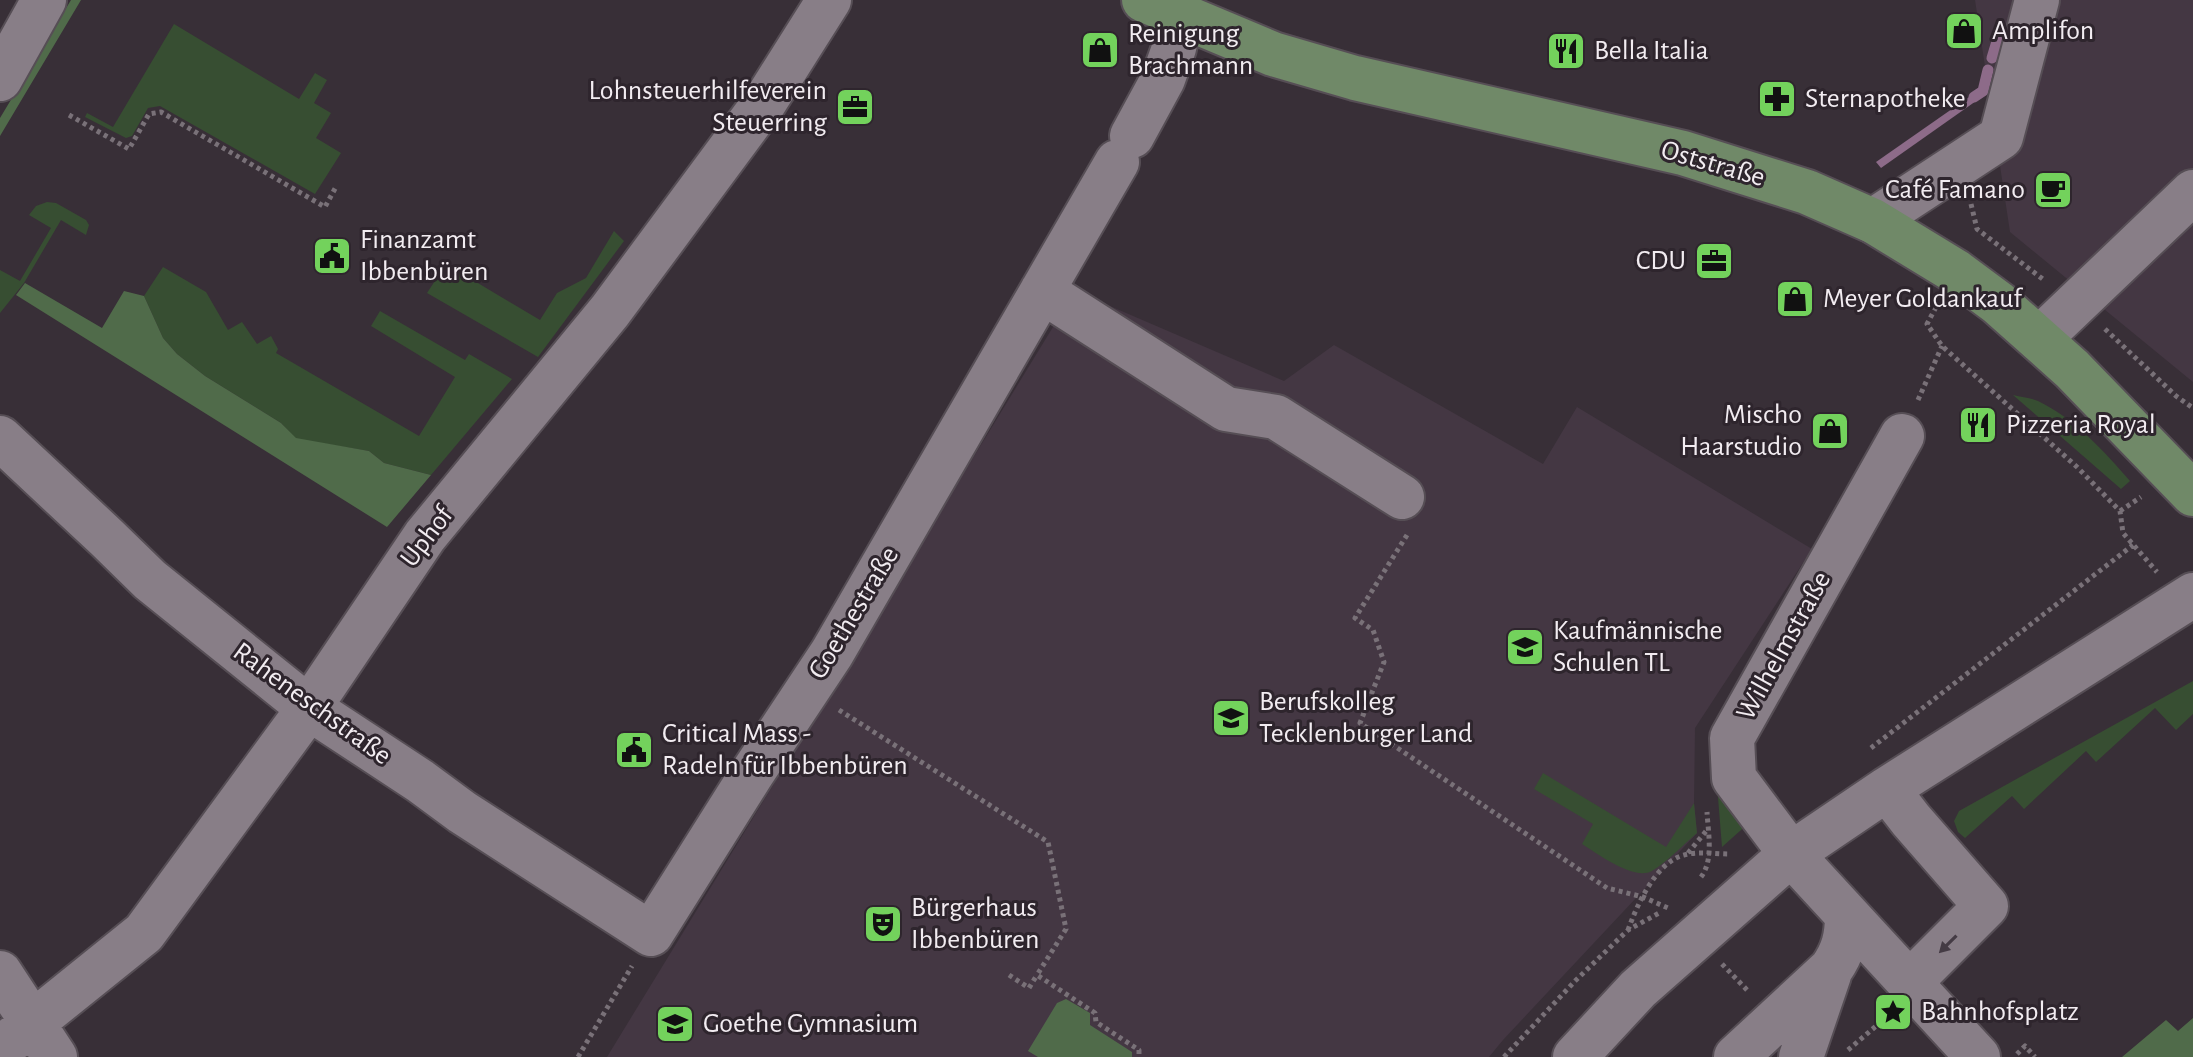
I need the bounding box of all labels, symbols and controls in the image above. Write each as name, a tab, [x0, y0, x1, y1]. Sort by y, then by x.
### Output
shop icon: Amplifon	[1943, 10, 1985, 52]
place label: Amplifon	[1992, 17, 2094, 45]
place label: Reinigung Brachmann	[1128, 20, 1253, 80]
shop icon: Reinigung Brachmann	[1079, 29, 1121, 71]
restaurant icon: Bella Italia	[1545, 30, 1587, 72]
place label: Bella Italia	[1594, 37, 1709, 65]
place label: Lohnsteuerhilfeverein Steuerring	[589, 77, 827, 137]
pharmacy icon: Sternapotheke	[1756, 78, 1798, 120]
place label: Sternapotheke	[1805, 85, 1966, 113]
office icon: Lohnsteuerhilfeverein Steuerring	[834, 86, 876, 128]
street label: Oststraße	[1658, 136, 1768, 192]
cafe icon: Café Famano	[2032, 169, 2074, 211]
place label: Café Famano	[1885, 176, 2025, 204]
place label: Finanzamt Ibbenbüren	[360, 226, 488, 286]
public building icon: Finanzamt Ibbenbüren	[311, 235, 353, 277]
office icon: CDU	[1693, 240, 1735, 282]
place label: CDU	[1636, 247, 1686, 275]
shop icon: Meyer Goldankauf	[1774, 278, 1816, 320]
place label: Meyer Goldankauf	[1823, 285, 2023, 313]
place label: Mischo Haarstudio	[1680, 401, 1802, 461]
restaurant icon: Pizzeria Royal	[1957, 404, 1999, 446]
shop icon: Mischo Haarstudio	[1809, 410, 1851, 452]
place label: Pizzeria Royal	[2006, 411, 2156, 439]
street label: Uphof	[396, 500, 459, 572]
street label: Goethestraße	[804, 542, 904, 684]
street label: Wilhelmstraße	[1732, 567, 1836, 725]
place label: Kaufmännische Schulen TL	[1553, 617, 1723, 677]
school or university icon: Kaufmännische Schulen TL	[1504, 626, 1546, 668]
street label: Raheneschstraße	[228, 637, 396, 771]
place label: Berufskolleg Tecklenburger Land	[1259, 688, 1473, 748]
school or university icon: Berufskolleg Tecklenburger Land	[1210, 697, 1252, 739]
place label: Critical Mass - Radeln für Ibbenbüren	[662, 720, 908, 780]
public building icon: Critical Mass - Radeln für Ibbenbüren	[613, 729, 655, 771]
place label: Bürgerhaus Ibbenbüren	[911, 894, 1039, 954]
theatre icon: Bürgerhaus Ibbenbüren	[862, 903, 904, 945]
one-way arrow	[1939, 934, 1958, 953]
place icon: Bahnhofsplatz	[1872, 991, 1914, 1033]
place label: Bahnhofsplatz	[1921, 998, 2079, 1026]
school or university icon: Goethe Gymnasium	[654, 1003, 696, 1045]
place label: Goethe Gymnasium	[703, 1010, 918, 1038]

